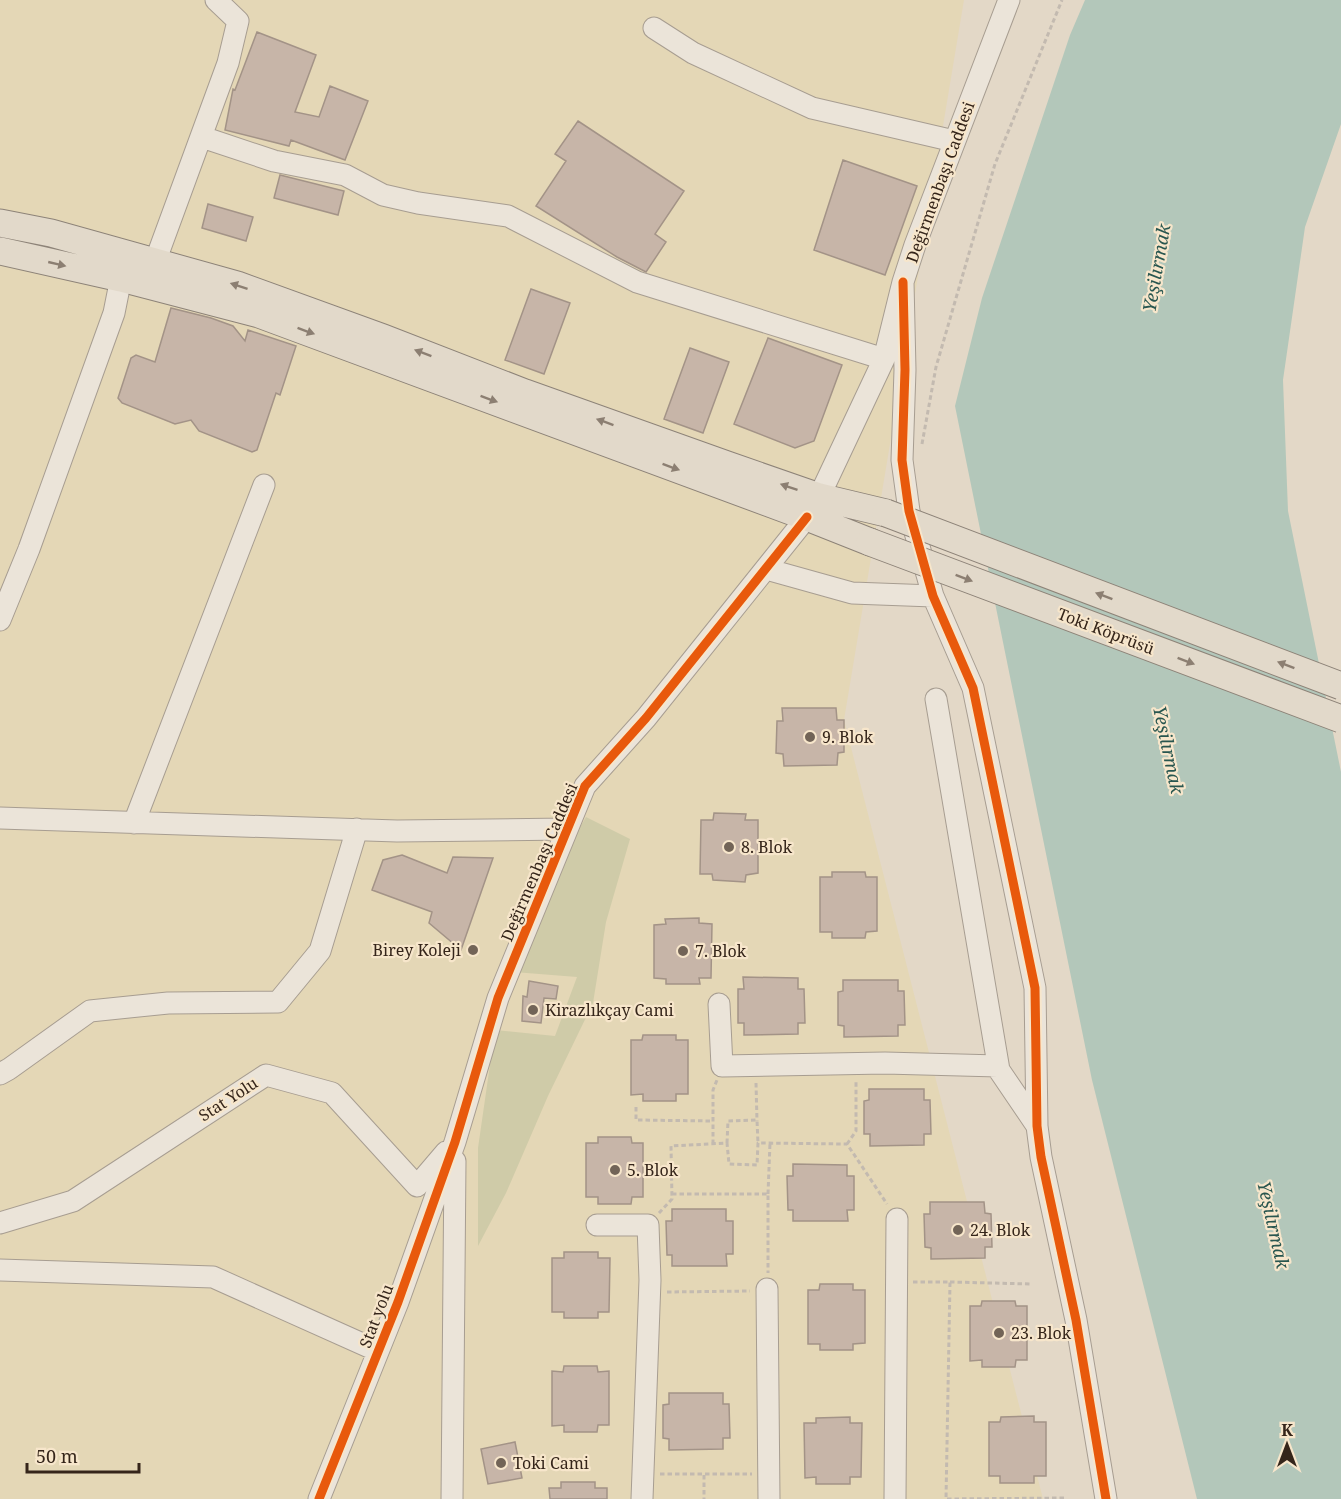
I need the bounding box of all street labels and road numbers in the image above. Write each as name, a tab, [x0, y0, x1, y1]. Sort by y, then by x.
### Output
street label: Değirmenbaşı Caddesi	[901, 98, 979, 266]
street label: Toki Köprüsü	[1054, 602, 1158, 660]
street label: Değirmenbaşı Caddesi	[496, 779, 582, 945]
street label: Stat Yolu	[194, 1072, 262, 1126]
street label: Stat yolu	[354, 1281, 398, 1351]

